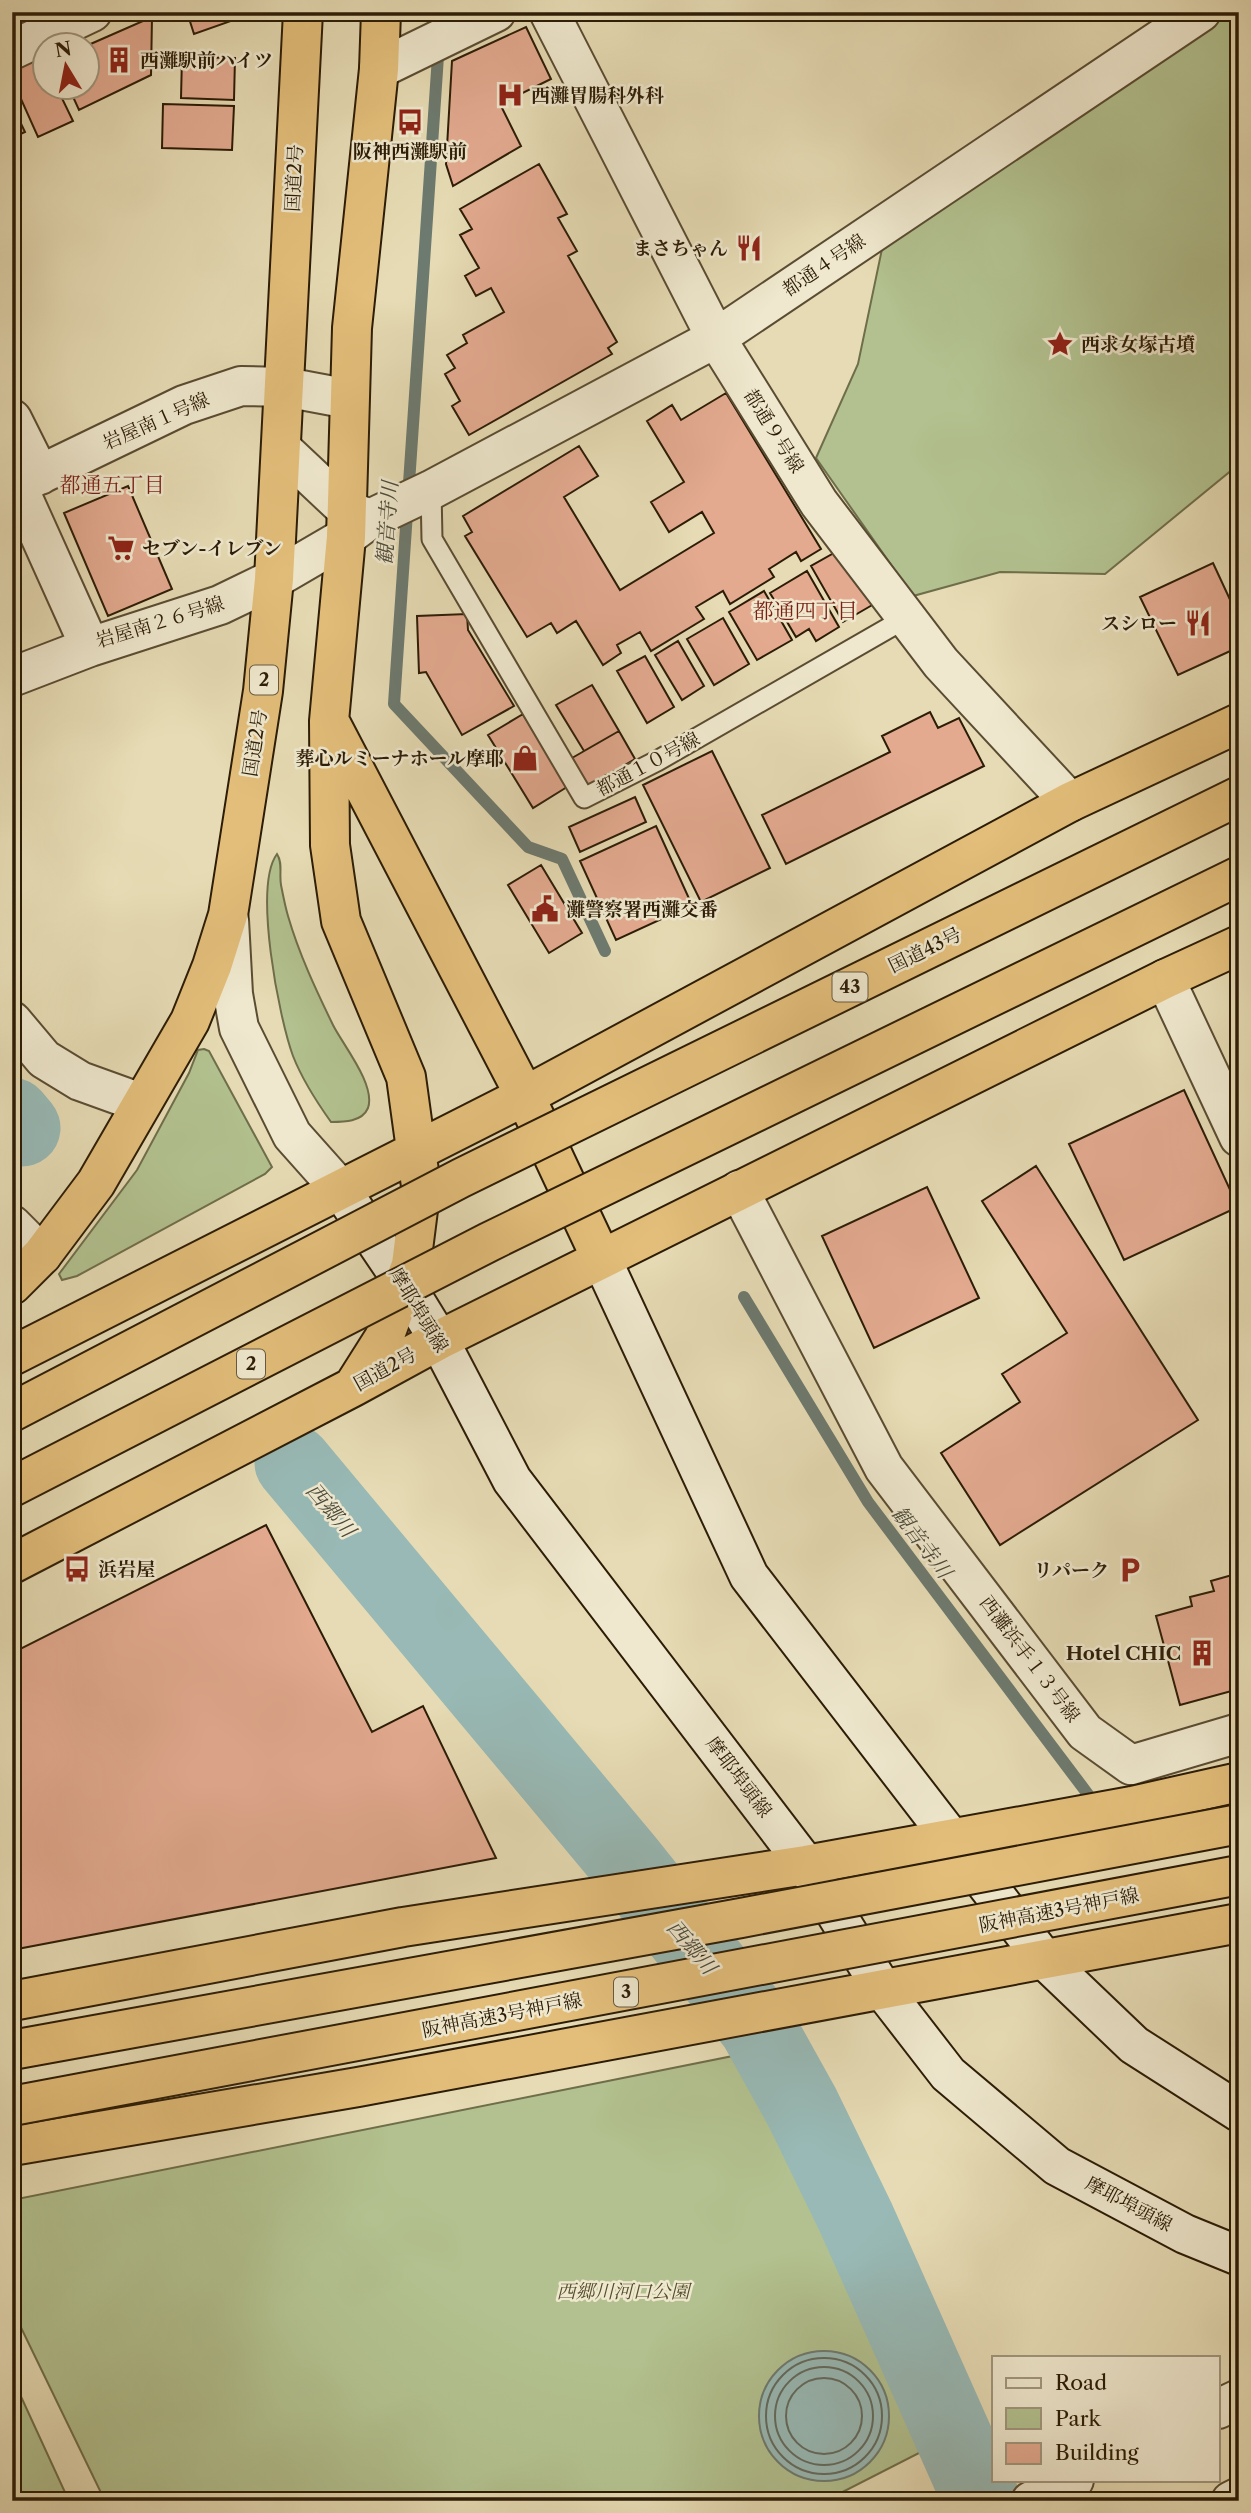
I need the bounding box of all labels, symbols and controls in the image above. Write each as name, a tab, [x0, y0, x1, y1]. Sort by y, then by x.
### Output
north arrow	[32, 32, 102, 102]
text: N	[53, 37, 73, 63]
building icon: 西灘駅前ハイツ	[104, 45, 134, 75]
place label: 西灘駅前ハイツ	[140, 49, 273, 72]
hospital icon: 西灘胃腸科外科	[495, 80, 525, 110]
place label: 西灘胃腸科外科	[531, 84, 664, 107]
bus stop icon: 阪神西灘駅前	[395, 107, 425, 137]
place label: 阪神西灘駅前	[353, 140, 467, 163]
street label: 国道2号	[281, 143, 307, 213]
street label: 都通４号線	[778, 229, 870, 301]
restaurant icon: まさちゃん	[734, 233, 764, 263]
place label: まさちゃん	[633, 237, 728, 260]
place icon: 西求女塚古墳	[1045, 329, 1075, 359]
place label: 西求女塚古墳	[1081, 333, 1195, 356]
street label: 都通９号線	[739, 385, 809, 477]
street label: 岩屋南１号線	[99, 387, 213, 455]
district label: 都通五丁目	[60, 472, 165, 497]
water label: 観音寺川	[372, 478, 403, 566]
supermarket icon: セブン-イレブン	[106, 533, 136, 563]
place label: セブン-イレブン	[142, 537, 282, 560]
street label: 岩屋南２６号線	[93, 592, 227, 652]
district label: 都通四丁目	[753, 598, 858, 623]
restaurant icon: スシロー	[1183, 608, 1213, 638]
place label: スシロー	[1101, 612, 1177, 635]
road number: 2	[250, 666, 278, 694]
street label: 国道2号	[238, 708, 272, 778]
street label: 都通１０号線	[592, 727, 704, 801]
shop icon: 葬心ルミーナホール摩耶	[510, 743, 540, 773]
place label: 葬心ルミーナホール摩耶	[295, 747, 504, 770]
public building icon: 灘警察署西灘交番	[530, 894, 560, 924]
place label: 灘警察署西灘交番	[566, 898, 718, 921]
street label: 国道43号	[885, 922, 965, 978]
road number: 43	[832, 972, 868, 1002]
street label: 摩耶埠頭線	[385, 1263, 453, 1357]
street label: 国道2号	[350, 1342, 420, 1396]
road number: 2	[237, 1350, 265, 1378]
water label: 西郷川	[301, 1478, 362, 1544]
water label: 観音寺川	[887, 1501, 958, 1585]
bus stop icon: 浜岩屋	[62, 1554, 92, 1584]
parking icon: リパーク	[1115, 1555, 1145, 1585]
place label: 浜岩屋	[98, 1558, 155, 1581]
place label: リパーク	[1034, 1559, 1109, 1582]
street label: 西灘浜手１３号線	[975, 1591, 1085, 1727]
building icon: Hotel CHIC	[1187, 1638, 1217, 1668]
place label: Hotel CHIC	[1066, 1642, 1181, 1665]
street label: 摩耶埠頭線	[701, 1732, 777, 1822]
street label: 阪神高速3号神戸線	[977, 1883, 1141, 1937]
water label: 西郷川	[662, 1915, 723, 1981]
road number: 3	[614, 1978, 638, 2006]
street label: 阪神高速3号神戸線	[420, 1988, 584, 2042]
street label: 摩耶埠頭線	[1082, 2172, 1176, 2236]
park label: 西郷川河口公園	[556, 2280, 692, 2303]
legend	[992, 2356, 1220, 2482]
text: Road	[1055, 2370, 1107, 2395]
text: Park	[1055, 2406, 1101, 2431]
text: Building	[1055, 2440, 1140, 2465]

